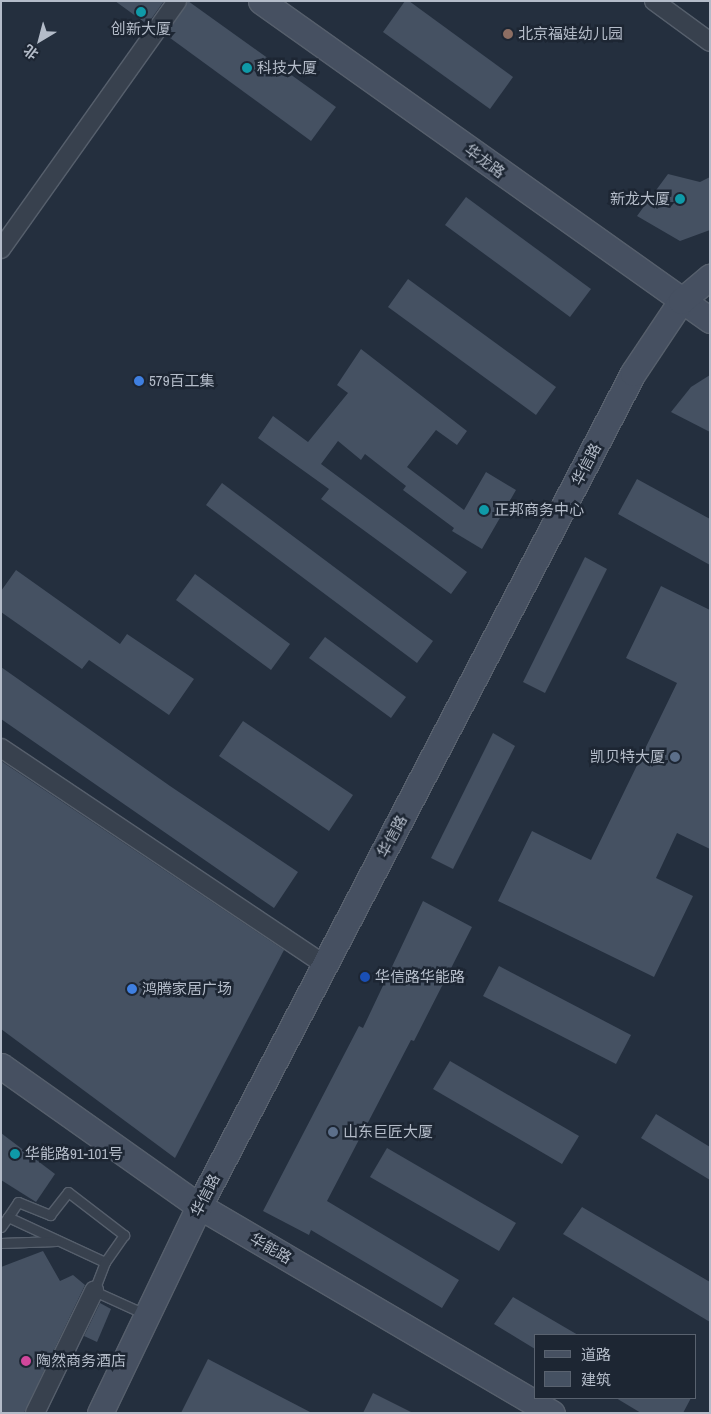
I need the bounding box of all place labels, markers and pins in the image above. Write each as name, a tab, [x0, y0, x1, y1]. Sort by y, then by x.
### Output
marker: 创新大厦	[135, 6, 147, 18]
place label: 创新大厦	[111, 20, 171, 38]
place label: 北京福娃幼儿园	[518, 25, 623, 43]
marker: 北京福娃幼儿园	[502, 28, 514, 40]
place label: 科技大厦	[257, 59, 317, 77]
marker: 科技大厦	[241, 62, 253, 74]
place label: 新龙大厦	[610, 190, 670, 208]
marker: 新龙大厦	[674, 193, 686, 205]
place label: 579百工集	[149, 372, 215, 390]
marker: 579百工集	[133, 375, 145, 387]
place label: 正邦商务中心	[494, 501, 584, 519]
marker: 正邦商务中心	[478, 504, 490, 516]
place label: 凯贝特大厦	[590, 748, 665, 766]
marker: 凯贝特大厦	[669, 751, 681, 763]
place label: 华信路华能路	[375, 968, 465, 986]
marker: 华信路华能路	[359, 971, 371, 983]
place label: 鸿腾家居广场	[142, 980, 232, 998]
marker: 鸿腾家居广场	[126, 983, 138, 995]
place label: 山东巨匠大厦	[343, 1123, 433, 1141]
marker: 山东巨匠大厦	[327, 1126, 339, 1138]
place label: 华能路91-101号	[25, 1145, 123, 1163]
marker: 华能路91-101号	[9, 1148, 21, 1160]
place label: 陶然商务酒店	[36, 1352, 126, 1370]
marker: 陶然商务酒店	[20, 1355, 32, 1367]

